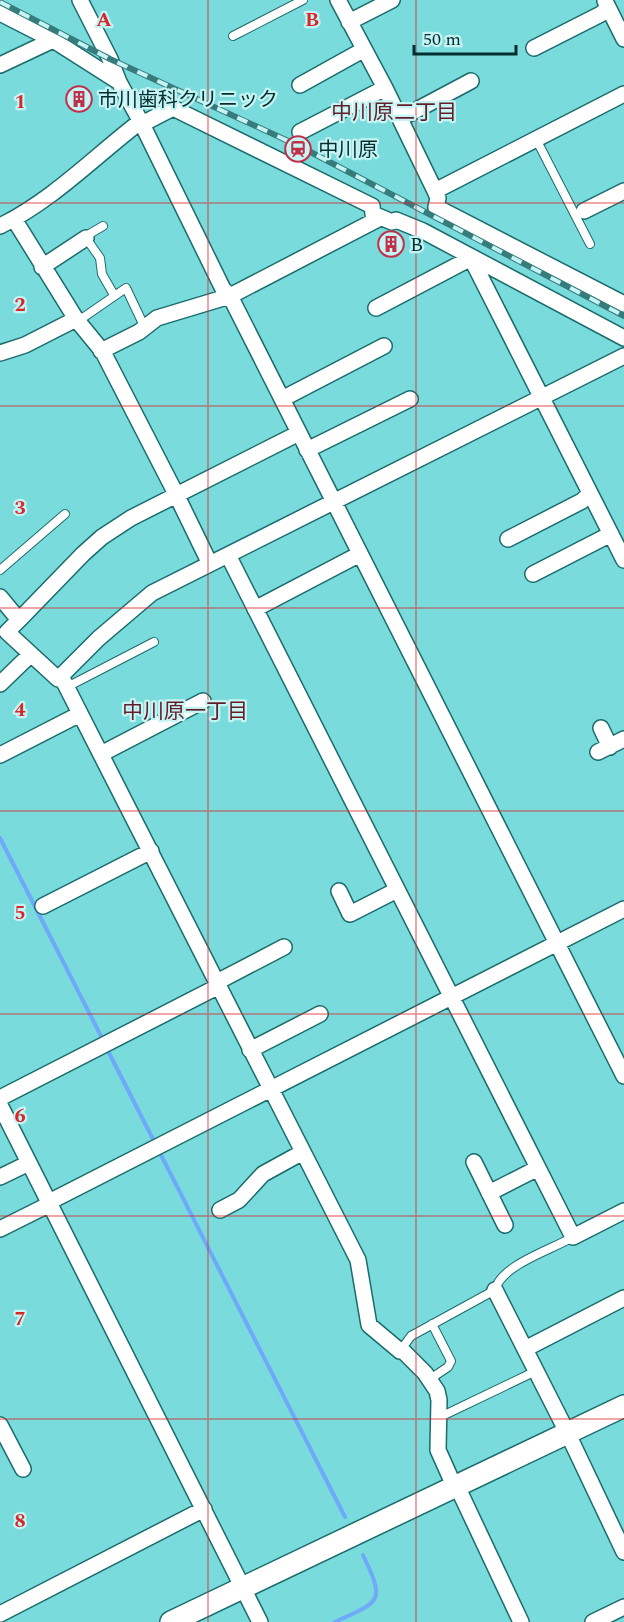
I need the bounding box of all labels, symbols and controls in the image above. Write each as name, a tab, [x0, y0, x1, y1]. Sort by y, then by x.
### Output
text: A	[96, 5, 112, 35]
text: B	[305, 5, 319, 35]
scale bar	[414, 18, 516, 56]
text: 50 m	[423, 26, 461, 53]
building icon: 市川歯科クリニック	[64, 84, 94, 114]
place label: 市川歯科クリニック	[98, 85, 278, 115]
text: 1	[14, 87, 26, 117]
district label: 中川原二丁目	[331, 97, 457, 129]
station icon: 中川原	[283, 134, 313, 164]
place label: 中川原	[318, 135, 378, 165]
building icon: B	[376, 229, 406, 259]
place label: B	[410, 230, 423, 260]
text: 2	[14, 290, 26, 320]
text: 3	[14, 493, 26, 523]
text: 4	[14, 695, 26, 725]
district label: 中川原一丁目	[122, 696, 248, 728]
text: 5	[14, 898, 26, 928]
text: 6	[14, 1101, 26, 1131]
text: 7	[14, 1304, 26, 1334]
text: 8	[14, 1506, 26, 1536]

